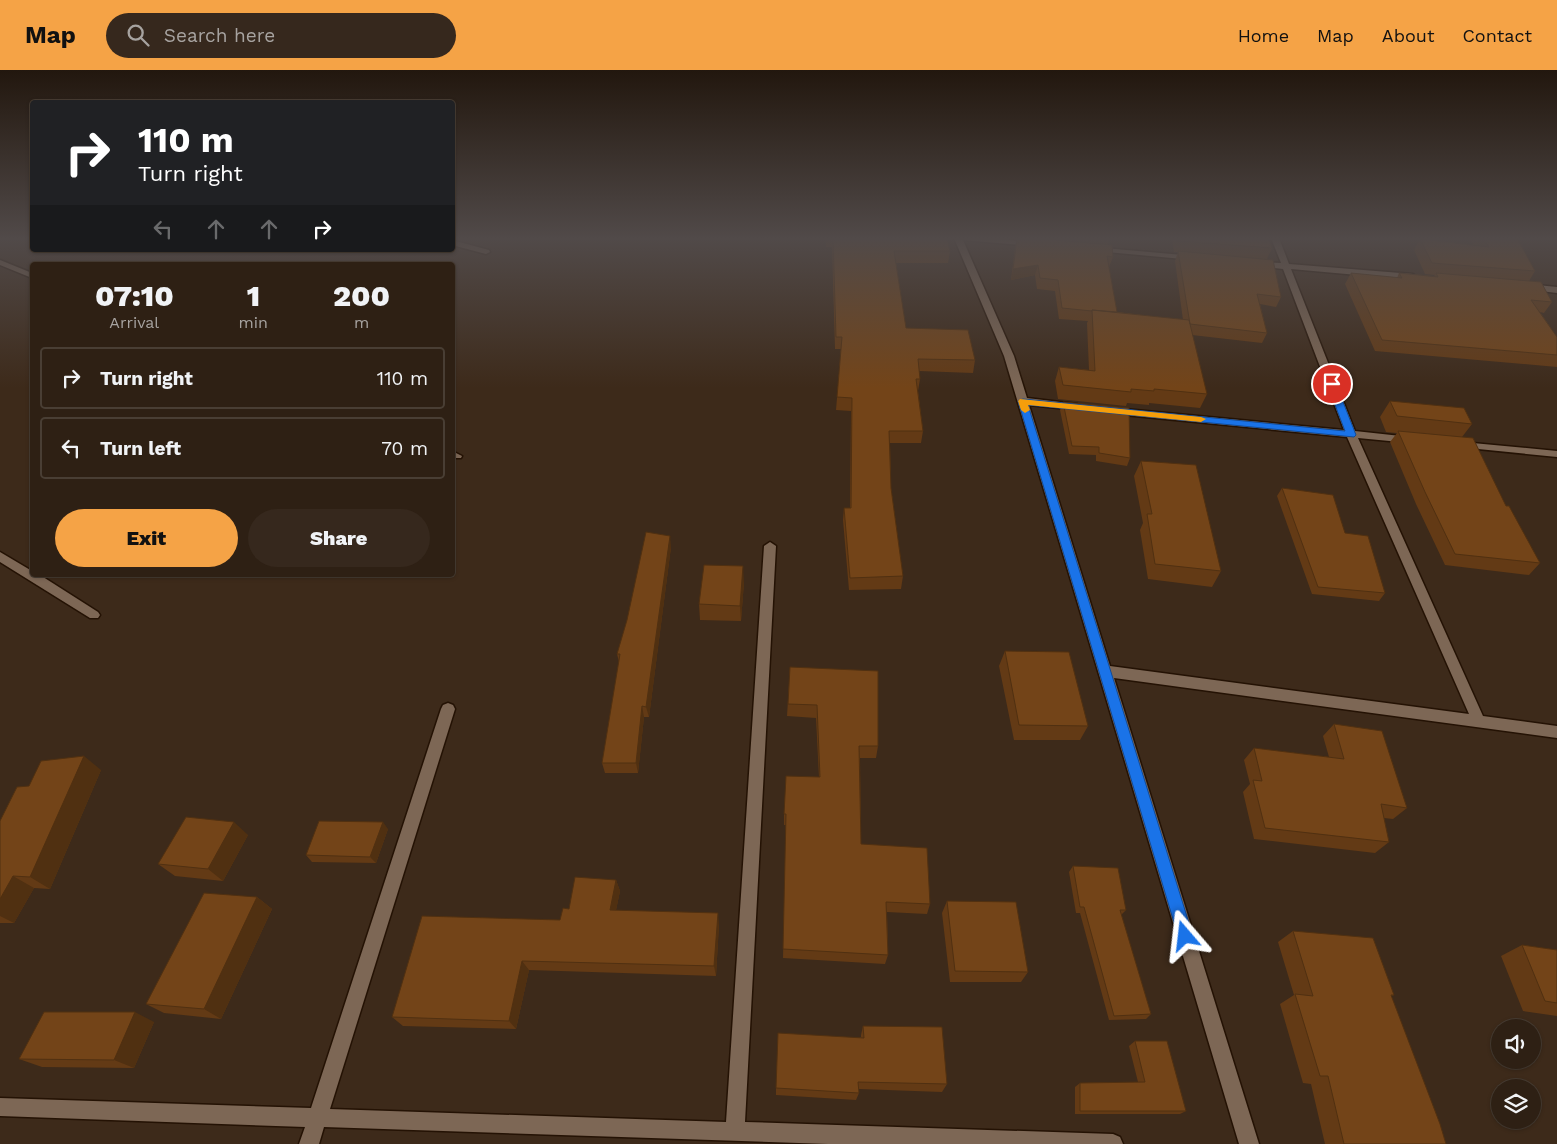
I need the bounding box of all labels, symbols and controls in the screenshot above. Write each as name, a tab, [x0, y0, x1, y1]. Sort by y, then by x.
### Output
search box	[106, 13, 456, 58]
text: Map	[25, 21, 76, 49]
icon: search	[124, 21, 152, 49]
text: Search here	[164, 24, 275, 47]
text: Home	[1238, 25, 1289, 46]
text: Map	[1317, 25, 1354, 46]
text: About	[1382, 25, 1434, 46]
text: Contact	[1462, 25, 1532, 46]
text: 110 m	[138, 119, 234, 161]
icon: right	[55, 120, 120, 185]
text: Turn right	[138, 161, 243, 186]
icon: left	[149, 215, 177, 243]
icon: ahead	[202, 215, 230, 243]
icon: ahead	[255, 215, 283, 243]
icon: right	[308, 215, 336, 243]
text: 07:10	[95, 278, 174, 313]
text: 1	[247, 278, 260, 313]
text: 200	[333, 278, 390, 313]
text: Arrival	[109, 313, 159, 332]
text: min	[239, 313, 268, 332]
text: m	[354, 313, 369, 332]
pin	[1311, 363, 1353, 405]
icon: right	[57, 364, 85, 392]
text: Turn right	[100, 367, 193, 390]
text: 110 m	[377, 367, 428, 390]
icon: arrive	[1318, 370, 1346, 398]
icon: left	[57, 434, 85, 462]
text: Turn left	[100, 437, 181, 460]
text: 70 m	[381, 437, 428, 460]
button: Exit	[55, 509, 238, 567]
button: Share	[248, 509, 430, 567]
position arrow	[1158, 909, 1210, 961]
map controls	[1491, 1019, 1541, 1129]
button: sound	[1491, 1019, 1541, 1069]
button: layers	[1491, 1079, 1541, 1129]

